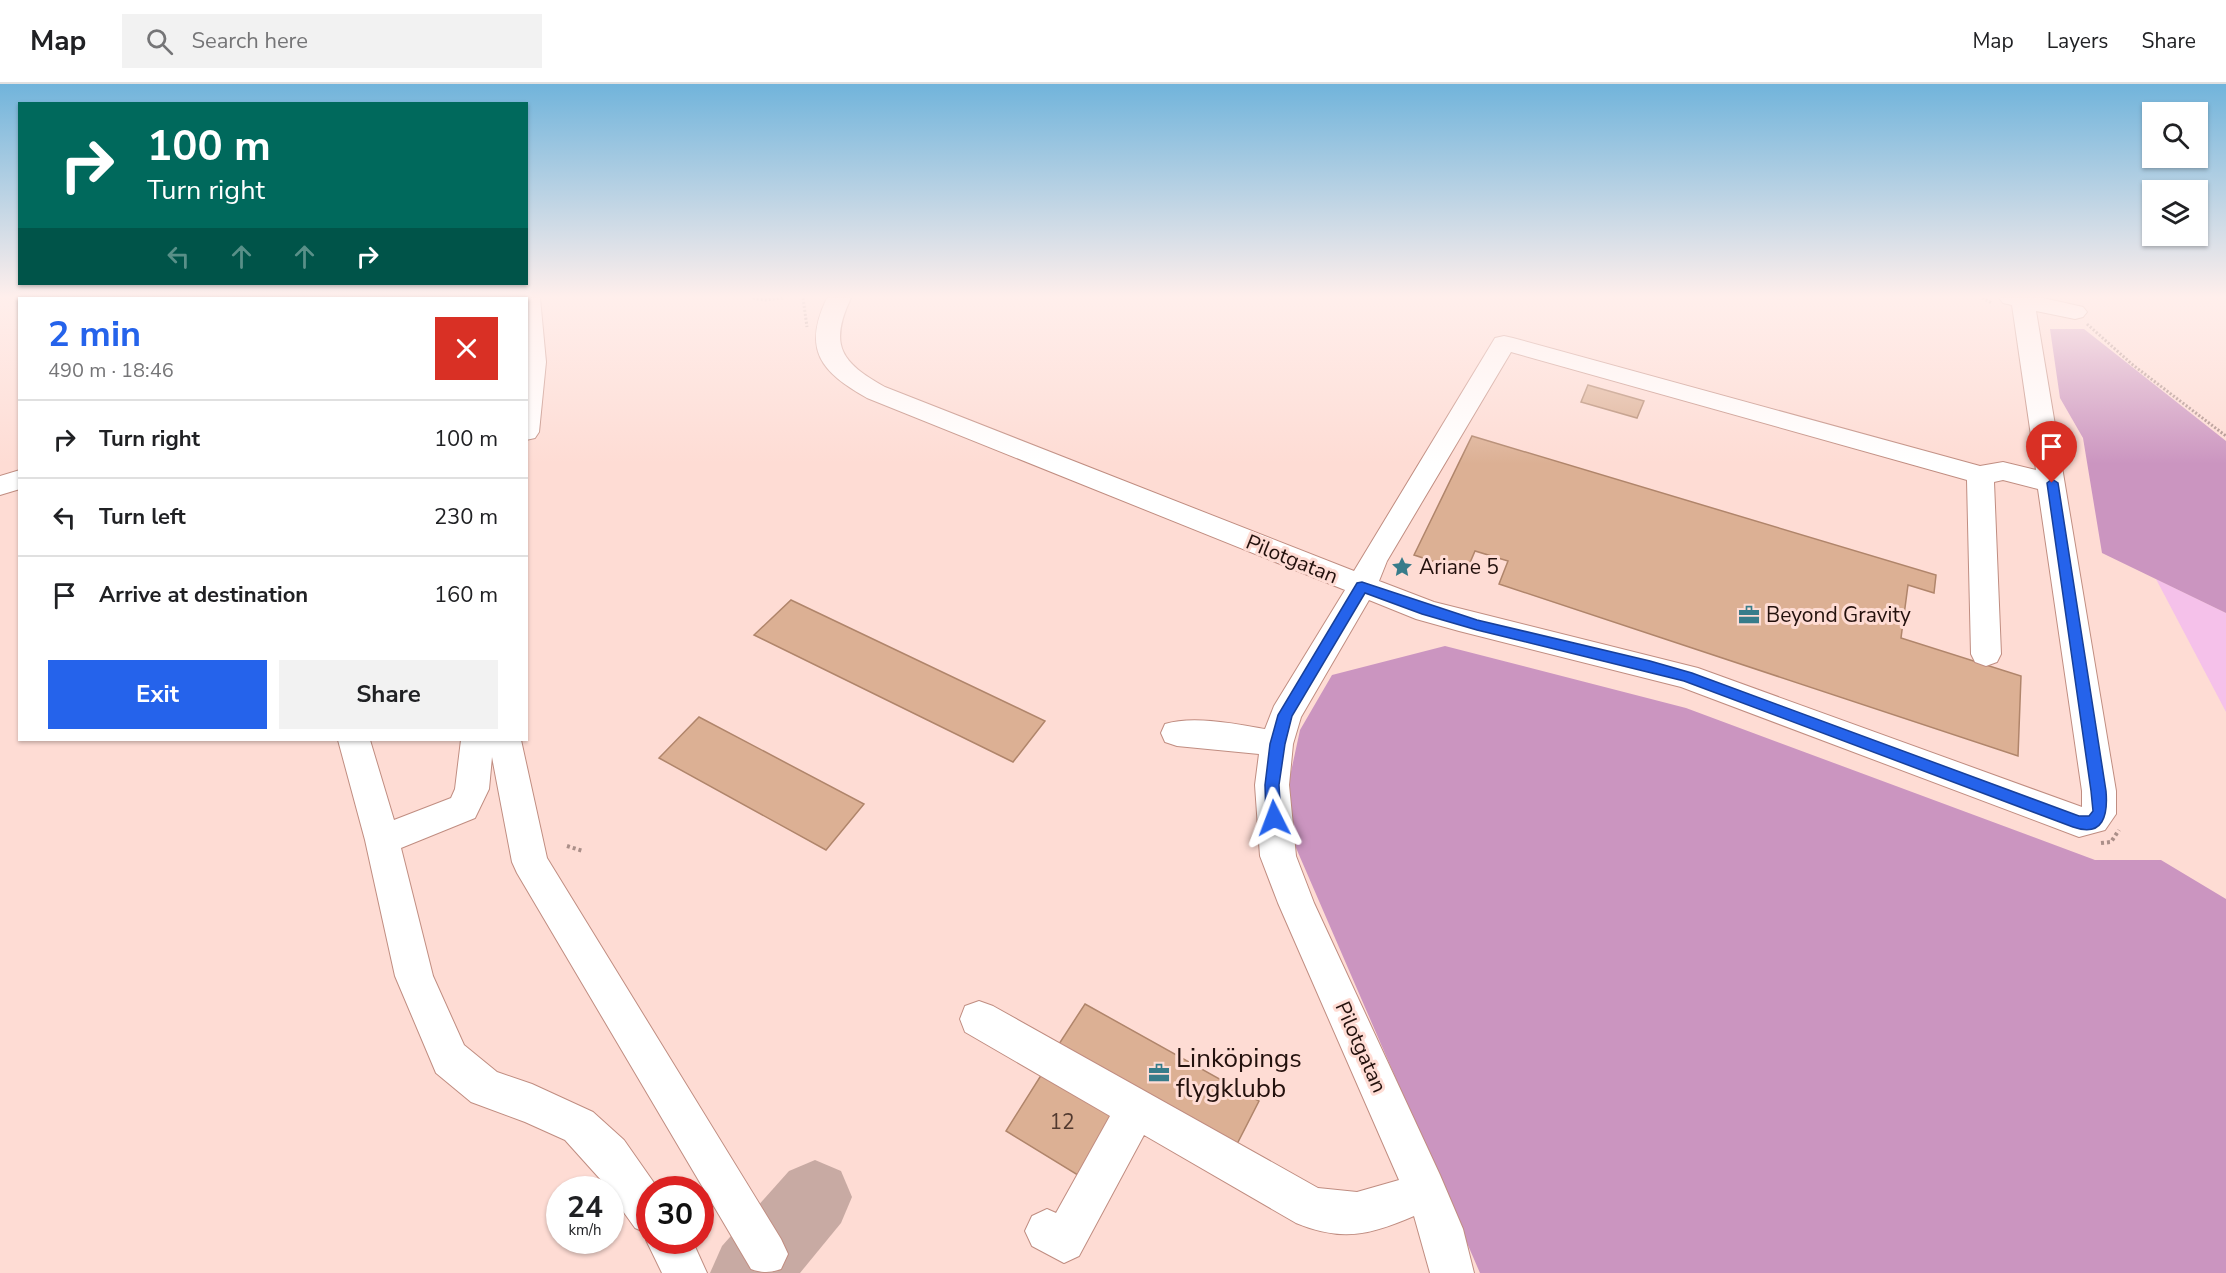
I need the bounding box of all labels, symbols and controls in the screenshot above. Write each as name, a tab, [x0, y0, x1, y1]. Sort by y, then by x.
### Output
search box	[122, 14, 542, 68]
text: Map	[30, 22, 86, 60]
icon: search	[143, 25, 176, 58]
text: Search here	[191, 26, 308, 56]
text: Map	[1972, 27, 2014, 55]
text: Layers	[2047, 27, 2108, 55]
text: Share	[2141, 27, 2196, 55]
map controls	[2142, 102, 2208, 246]
button: search	[2142, 102, 2208, 168]
text: 100 m	[147, 118, 271, 175]
icon: right	[48, 126, 126, 204]
text: Turn right	[147, 172, 265, 209]
button: layers	[2142, 180, 2208, 246]
icon: left	[162, 240, 195, 273]
icon: ahead	[225, 240, 258, 273]
icon: ahead	[288, 240, 321, 273]
icon: right	[351, 240, 384, 273]
text: 2 min	[48, 310, 141, 359]
button: close	[435, 317, 498, 380]
text: 490 m · 18:46	[48, 357, 174, 384]
pin	[2026, 421, 2077, 483]
icon: right	[48, 423, 81, 456]
text: Turn right	[99, 424, 200, 454]
text: 100 m	[434, 424, 498, 454]
icon: arrive	[2035, 430, 2068, 463]
icon: left	[48, 501, 81, 534]
text: Turn left	[99, 502, 186, 532]
text: 230 m	[434, 502, 498, 532]
street label: Pilotgatan	[1242, 528, 1342, 590]
place label: Ariane 5	[1419, 553, 1499, 581]
place icon: Ariane 5	[1390, 555, 1414, 579]
icon: arrive	[48, 579, 81, 612]
text: Arrive at destination	[99, 580, 308, 610]
text: 160 m	[434, 580, 498, 610]
place label: Beyond Gravity	[1766, 601, 1911, 629]
office icon: Beyond Gravity	[1737, 603, 1761, 627]
button: Exit	[48, 660, 267, 729]
button: Share	[279, 660, 498, 729]
position arrow	[1242, 786, 1306, 850]
street label: Pilotgatan	[1328, 997, 1394, 1097]
place label: Linköpings flygklubb	[1176, 1041, 1302, 1106]
office icon: Linköpings flygklubb	[1147, 1061, 1171, 1085]
house number: 12	[1049, 1108, 1075, 1136]
speed limit sign: 30	[636, 1176, 714, 1254]
text: 24	[567, 1187, 603, 1228]
text: km/h	[568, 1220, 602, 1240]

